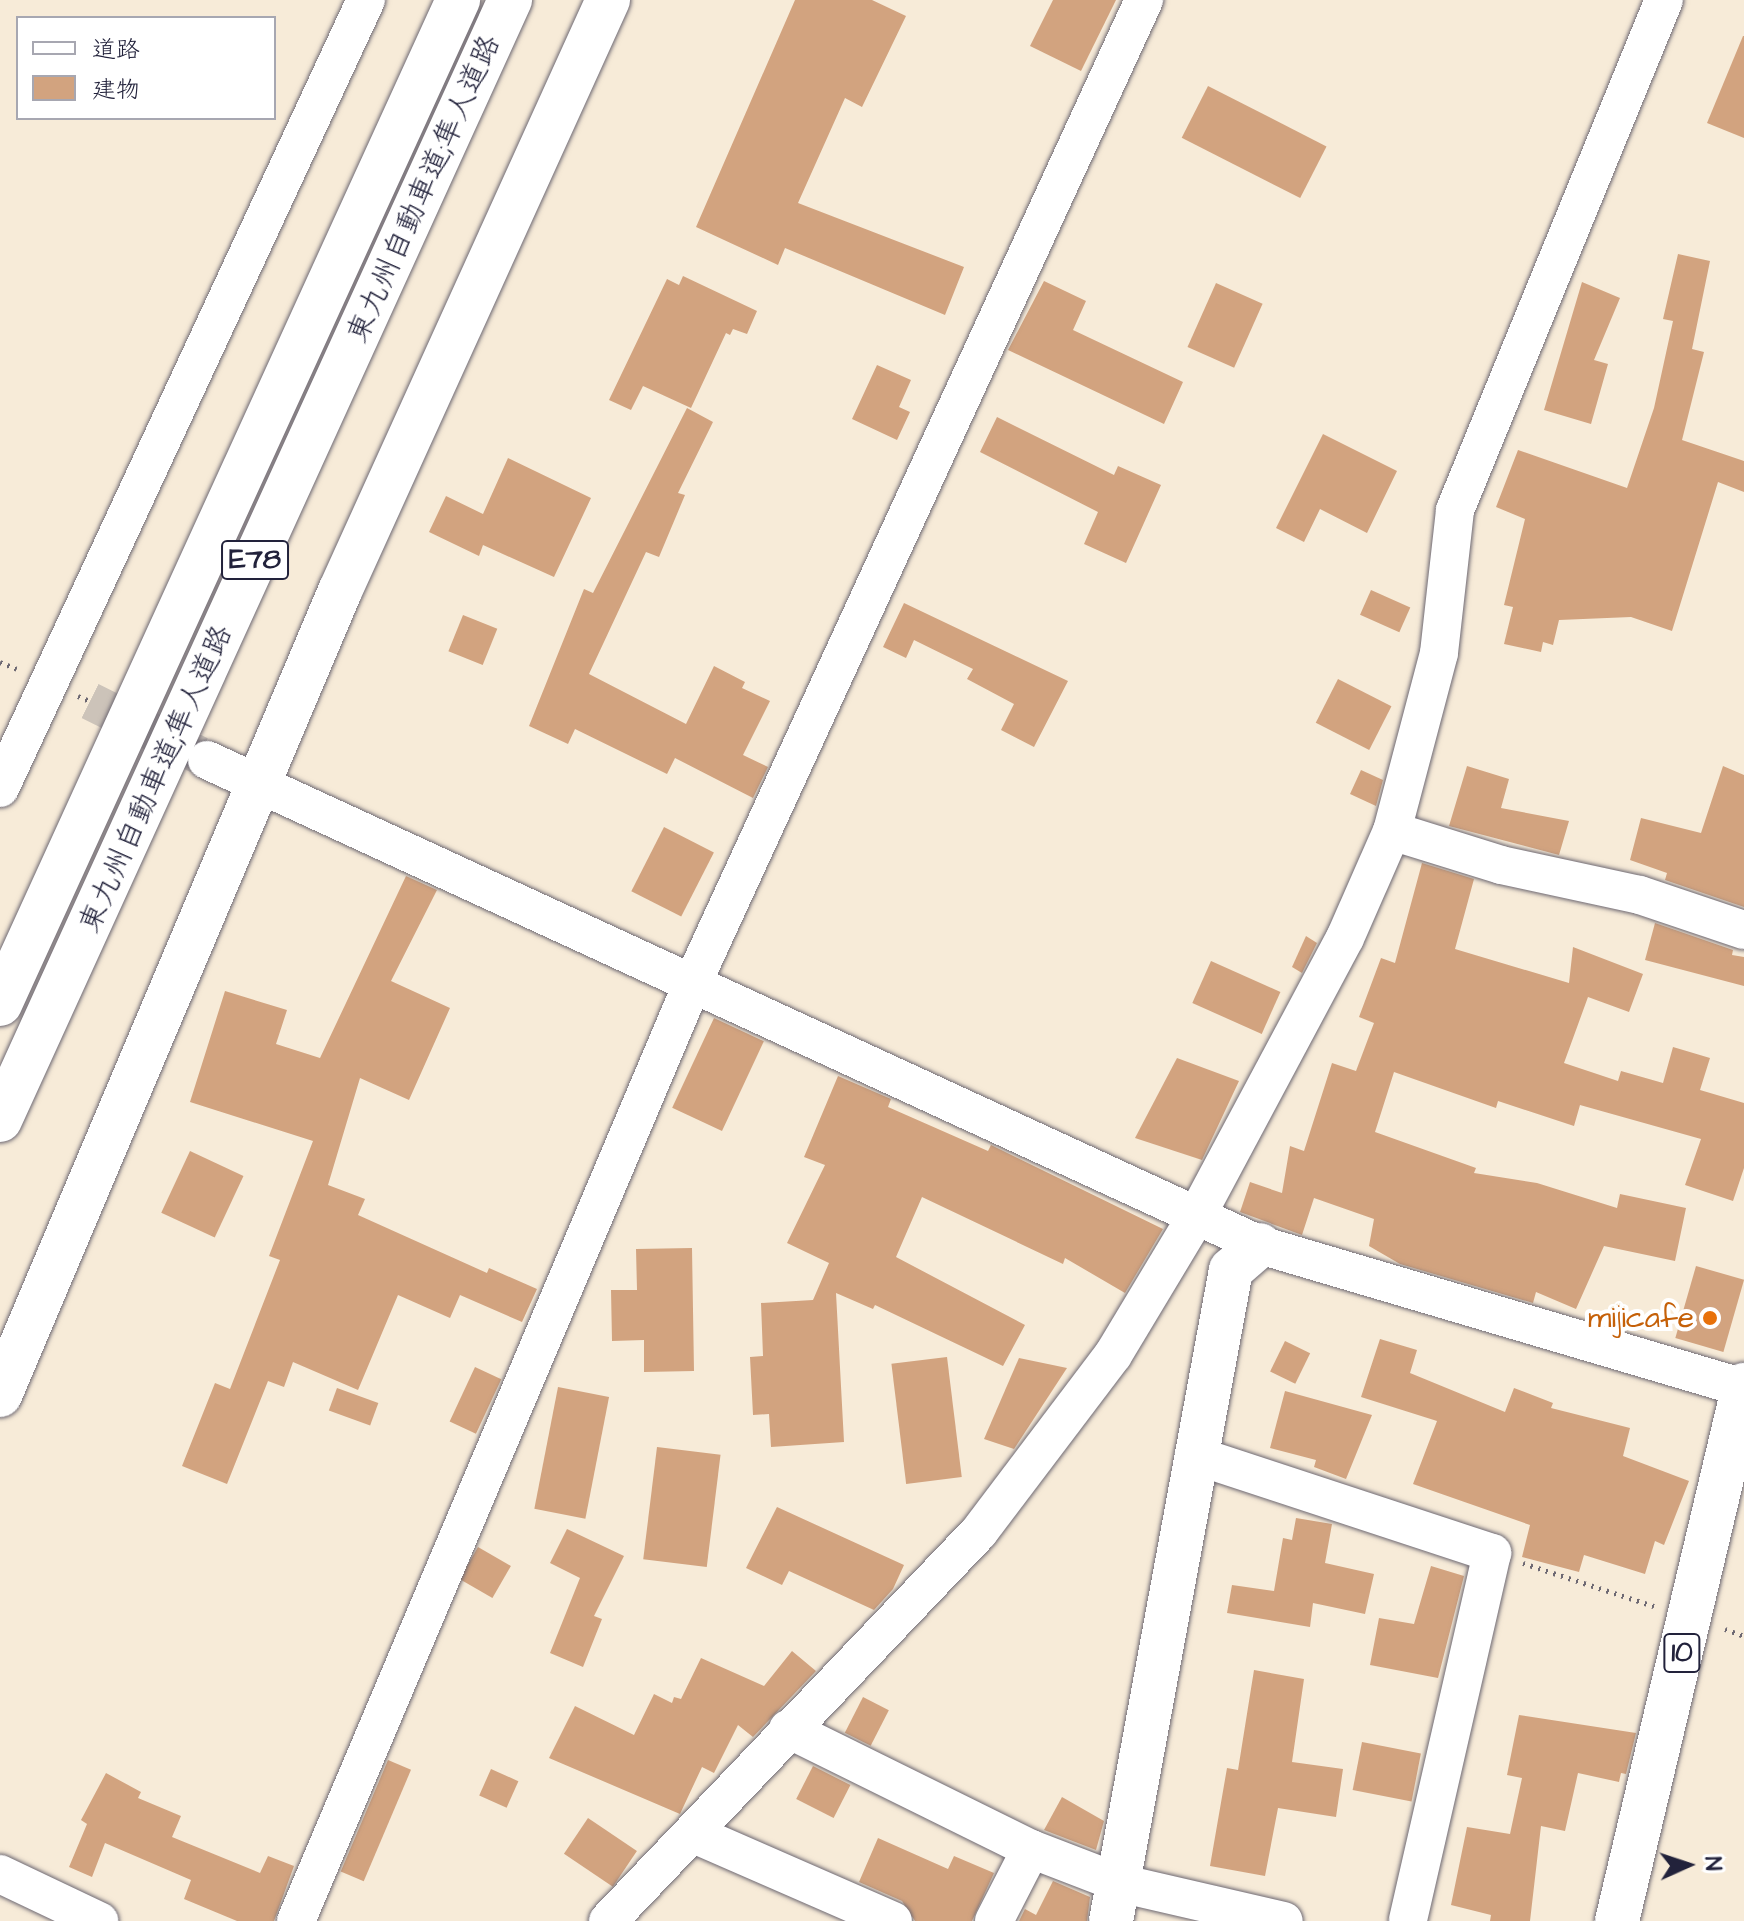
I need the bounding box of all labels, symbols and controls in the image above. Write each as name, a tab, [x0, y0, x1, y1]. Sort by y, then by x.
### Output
legend	[16, 16, 276, 120]
street label: 東九州自動車道;隼人道路	[340, 29, 508, 349]
text: 道路	[92, 33, 140, 67]
text: 建物	[92, 73, 140, 107]
road number: E78	[221, 536, 289, 584]
street label: 東九州自動車道;隼人道路	[72, 619, 240, 939]
place label: mijicafe	[1588, 1300, 1694, 1336]
marker: mijicafe	[1701, 1309, 1719, 1327]
road number: 10	[1662, 1629, 1702, 1677]
north arrow	[1648, 1825, 1728, 1905]
text: N	[1697, 1856, 1728, 1871]

